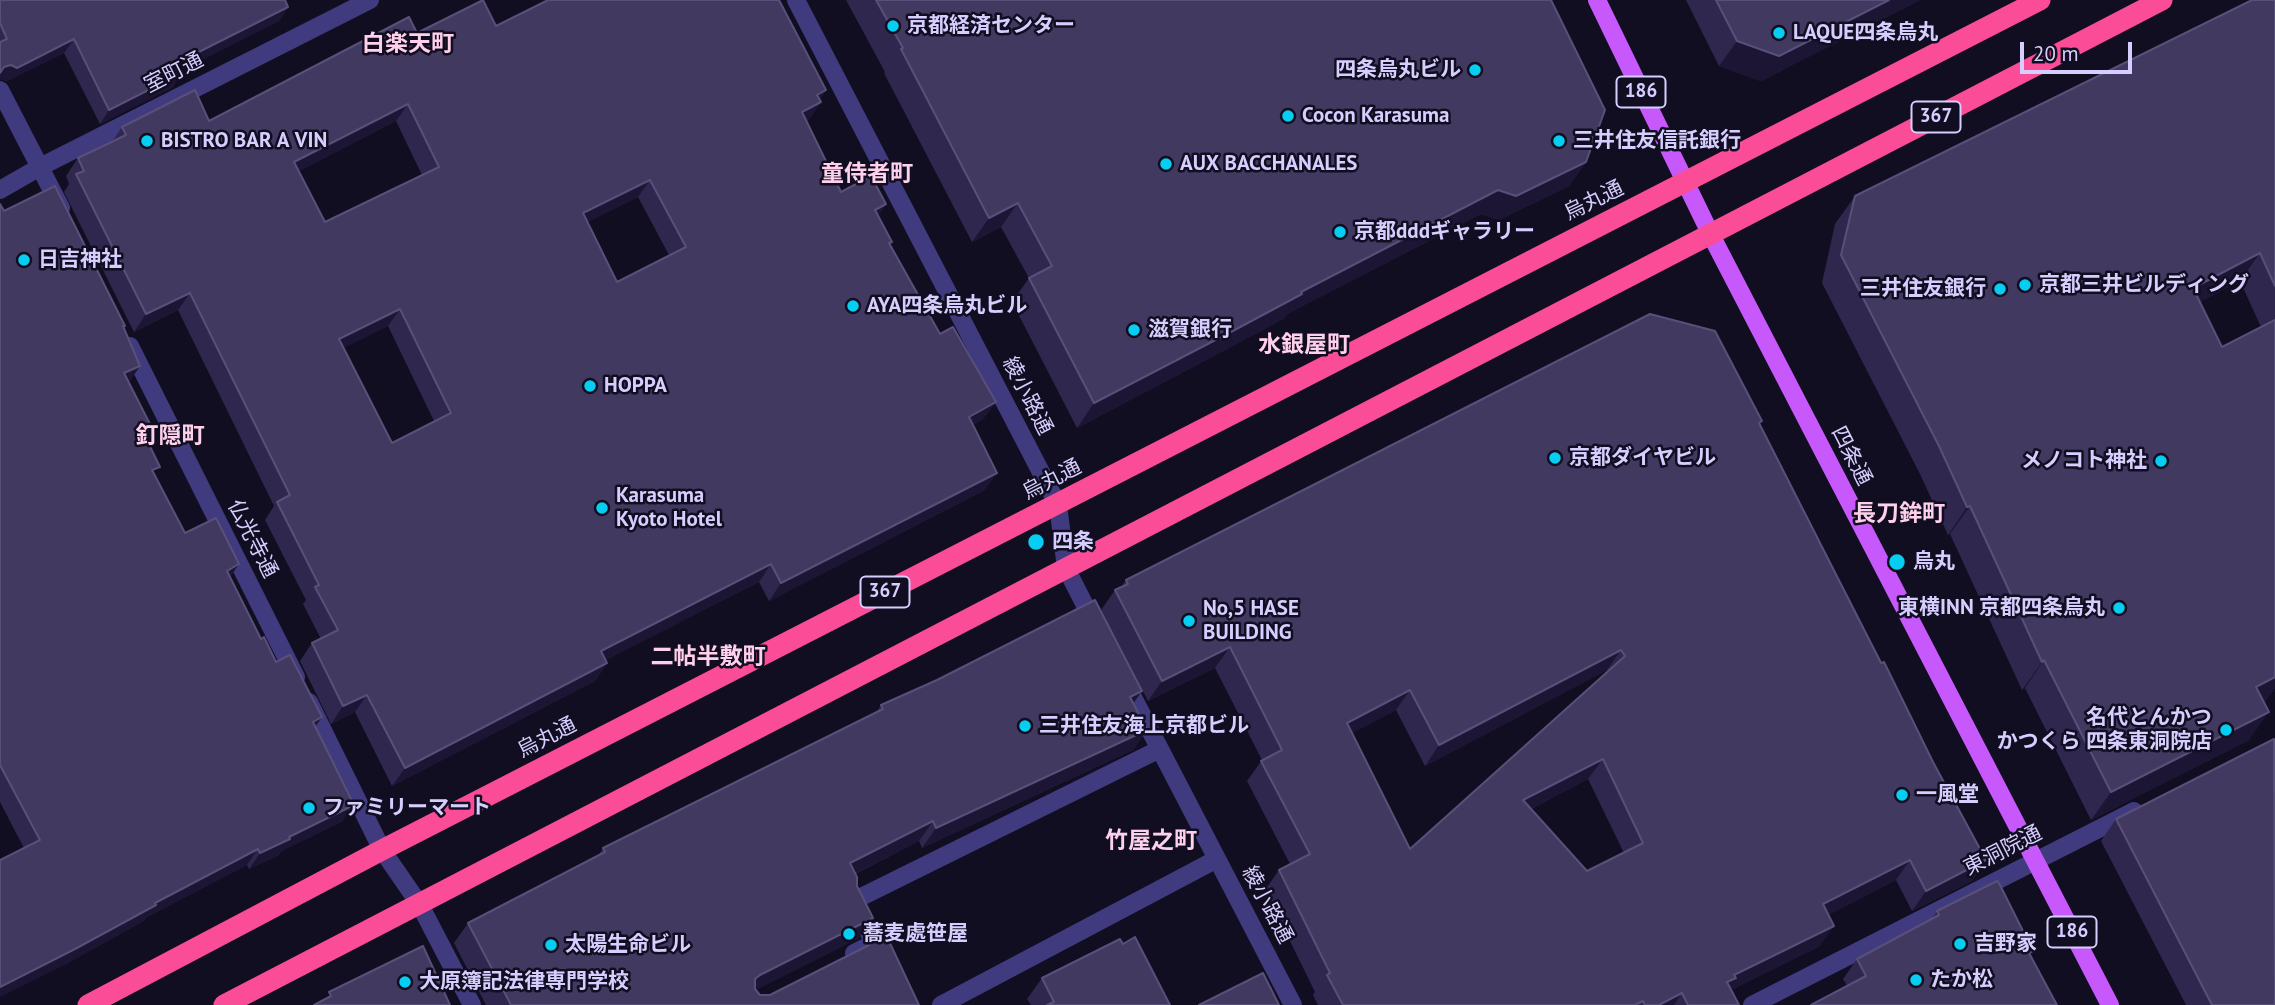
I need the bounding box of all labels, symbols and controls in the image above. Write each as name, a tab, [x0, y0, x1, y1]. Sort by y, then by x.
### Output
place label: 京都経済センター	[907, 13, 1075, 39]
marker: 京都経済センター	[885, 18, 901, 34]
place label: LAQUE四条烏丸	[1793, 20, 1938, 46]
marker: LAQUE四条烏丸	[1771, 25, 1787, 41]
scale bar	[2023, 28, 2135, 72]
district label: 白楽天町	[362, 30, 454, 58]
text: 20 m	[2033, 40, 2079, 67]
street label: 室町通	[140, 47, 208, 99]
place label: 四条烏丸ビル	[1335, 57, 1461, 83]
marker: 四条烏丸ビル	[1467, 62, 1483, 78]
road number: 186	[1616, 76, 1666, 108]
road number: 367	[1912, 102, 1960, 132]
place label: Cocon Karasuma	[1302, 103, 1449, 129]
marker: Cocon Karasuma	[1280, 108, 1296, 124]
place label: BISTRO BAR A VIN	[161, 128, 327, 154]
place label: 三井住友信託銀行	[1573, 128, 1741, 154]
marker: BISTRO BAR A VIN	[139, 133, 155, 149]
marker: 三井住友信託銀行	[1551, 133, 1567, 149]
place label: AUX BACCHANALES	[1180, 151, 1357, 177]
marker: AUX BACCHANALES	[1158, 156, 1174, 172]
district label: 童侍者町	[821, 160, 913, 188]
street label: 烏丸通	[1560, 176, 1628, 226]
place label: 京都dddギャラリー	[1354, 219, 1535, 245]
marker: 京都dddギャラリー	[1332, 224, 1348, 240]
place label: 日吉神社	[38, 247, 122, 273]
marker: 日吉神社	[16, 252, 32, 268]
place label: 京都三井ビルディング	[2039, 272, 2249, 298]
place label: 三井住友銀行	[1860, 276, 1986, 302]
marker: 京都三井ビルディング	[2017, 277, 2033, 293]
marker: 三井住友銀行	[1992, 281, 2008, 297]
place label: AYA四条烏丸ビル	[867, 293, 1027, 319]
marker: AYA四条烏丸ビル	[845, 298, 861, 314]
place label: 滋賀銀行	[1148, 317, 1232, 343]
marker: 滋賀銀行	[1126, 322, 1142, 338]
district label: 水銀屋町	[1258, 331, 1350, 359]
street label: 綾小路通	[997, 353, 1057, 439]
place label: HOPPA	[604, 373, 667, 399]
marker: HOPPA	[582, 378, 598, 394]
district label: 釘隠町	[136, 422, 204, 450]
street label: 四条通	[1825, 422, 1877, 490]
place label: 京都ダイヤビル	[1569, 445, 1716, 471]
place label: メノコト神社	[2021, 448, 2147, 474]
marker: 京都ダイヤビル	[1547, 450, 1563, 466]
marker: メノコト神社	[2153, 453, 2169, 469]
street label: 烏丸通	[1018, 454, 1086, 506]
place label: Karasuma Kyoto Hotel	[616, 483, 722, 533]
street label: 仏光寺通	[222, 496, 282, 582]
marker: Karasuma Kyoto Hotel	[594, 500, 610, 516]
district label: 長刀鉾町	[1853, 500, 1945, 528]
place label: 四条	[1052, 529, 1094, 555]
marker: 四条	[1026, 532, 1046, 552]
place label: 烏丸	[1913, 549, 1955, 575]
marker: 烏丸	[1887, 552, 1907, 572]
road number: 367	[860, 576, 910, 608]
place label: 東横INN 京都四条烏丸	[1898, 595, 2105, 621]
place label: No,5 HASE BUILDING	[1203, 596, 1299, 646]
marker: 東横INN 京都四条烏丸	[2111, 600, 2127, 616]
marker: No,5 HASE BUILDING	[1181, 613, 1197, 629]
district label: 二帖半敷町	[651, 643, 765, 671]
place label: 名代とんかつ かつくら 四条東洞院店	[1997, 705, 2212, 755]
street label: 烏丸通	[513, 712, 581, 764]
place label: 三井住友海上京都ビル	[1039, 713, 1249, 739]
marker: 三井住友海上京都ビル	[1017, 718, 1033, 734]
marker: 名代とんかつ かつくら 四条東洞院店	[2218, 722, 2234, 738]
place label: 一風堂	[1916, 782, 1979, 808]
marker: 一風堂	[1894, 787, 1910, 803]
place label: ファミリーマート	[323, 795, 491, 821]
marker: ファミリーマート	[301, 800, 317, 816]
street label: 東洞院通	[1960, 821, 2046, 881]
district label: 竹屋之町	[1105, 827, 1197, 855]
street label: 綾小路通	[1236, 862, 1298, 948]
road number: 186	[2048, 916, 2096, 948]
place label: 蕎麦處笹屋	[863, 921, 968, 947]
marker: 蕎麦處笹屋	[841, 926, 857, 942]
place label: 吉野家	[1974, 931, 2037, 957]
place label: 太陽生命ビル	[565, 932, 691, 958]
marker: 吉野家	[1952, 936, 1968, 952]
marker: 太陽生命ビル	[543, 937, 559, 953]
place label: たか松	[1930, 967, 1993, 993]
place label: 大原簿記法律専門学校	[419, 969, 629, 995]
marker: たか松	[1908, 972, 1924, 988]
marker: 大原簿記法律専門学校	[397, 974, 413, 990]

